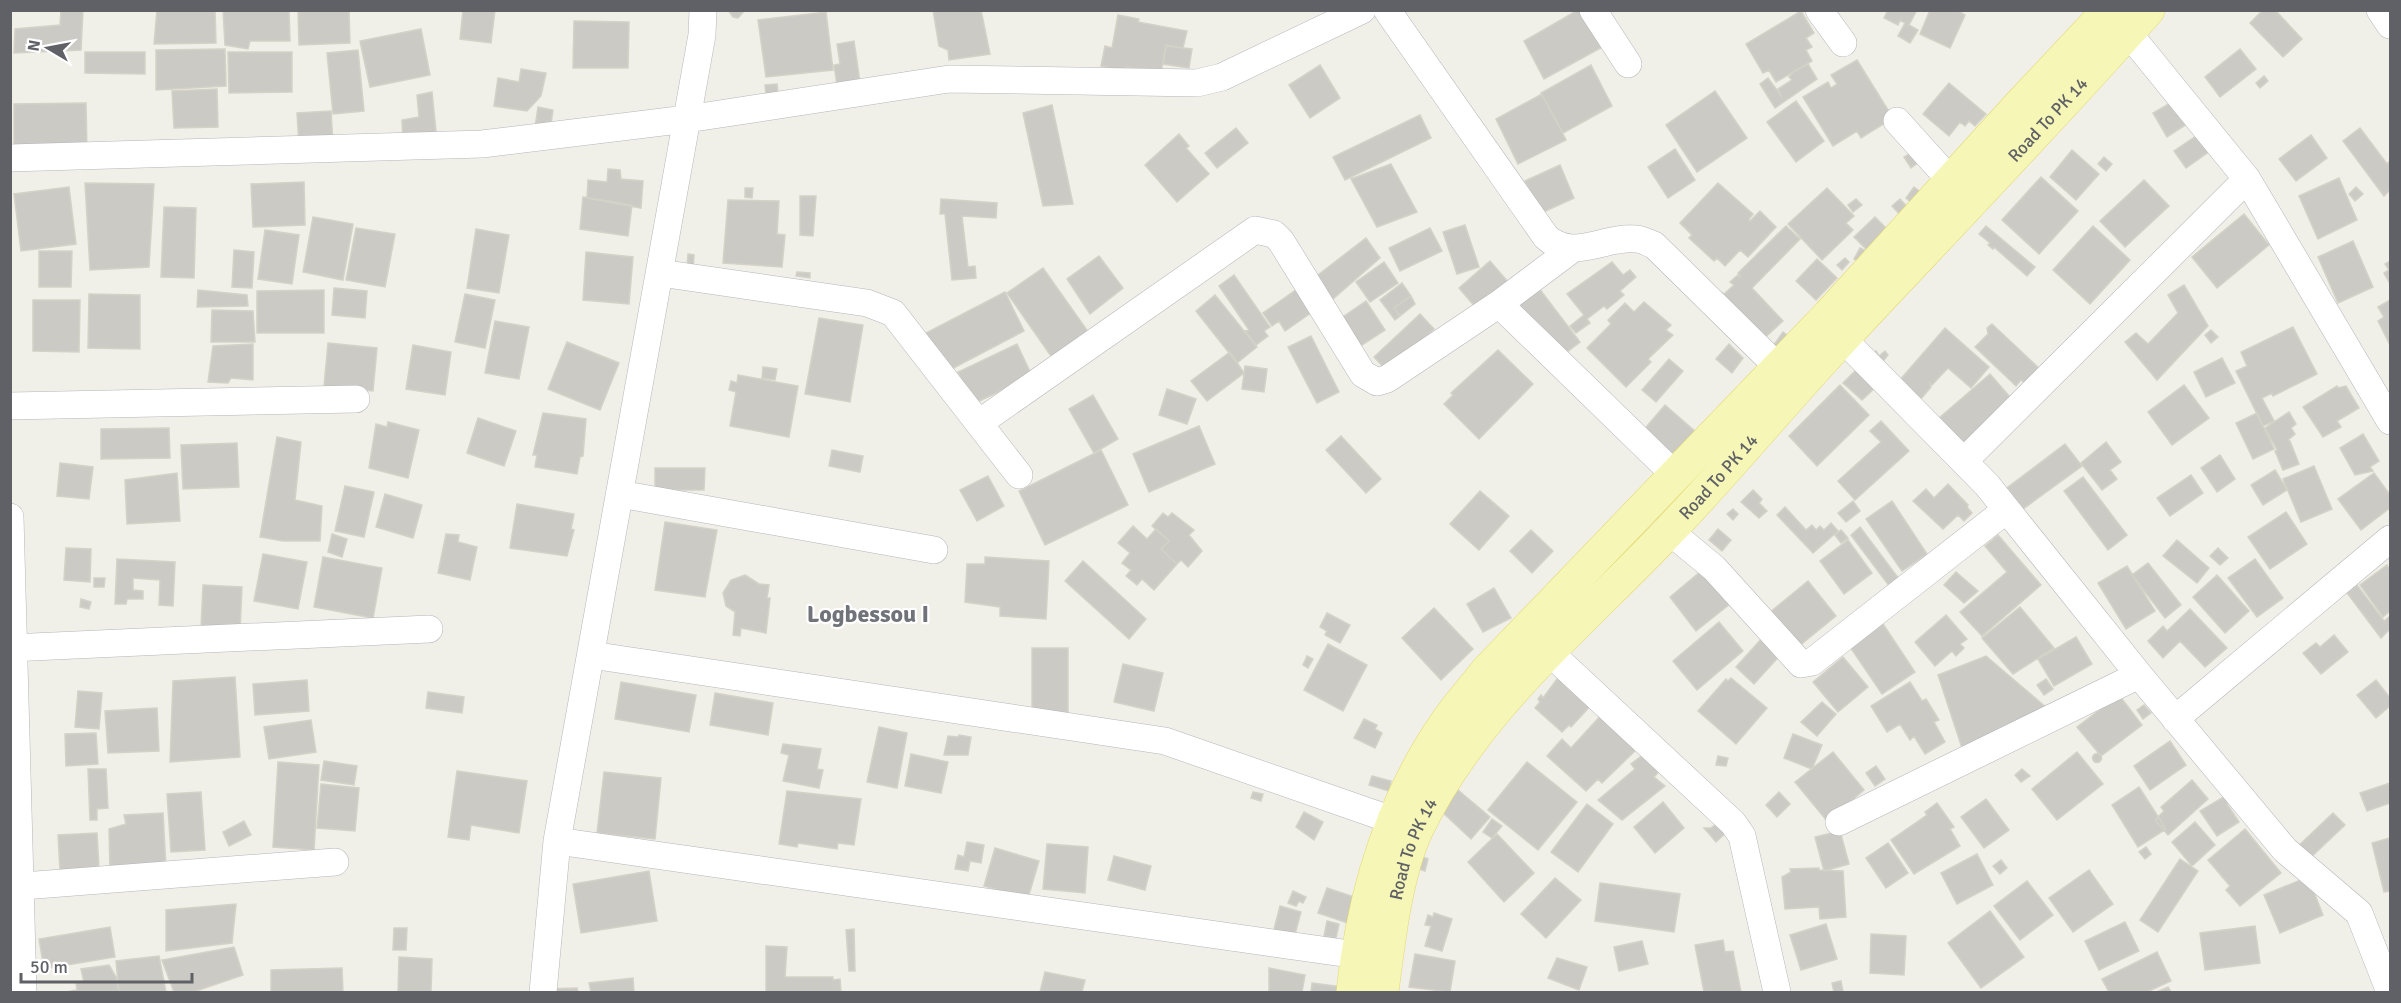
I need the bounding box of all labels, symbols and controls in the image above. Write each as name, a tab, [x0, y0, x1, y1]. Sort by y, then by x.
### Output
north arrow	[18, 18, 78, 78]
text: N	[23, 38, 45, 53]
street label: Road To PK 14	[2003, 72, 2093, 167]
street label: Road To PK 14	[1674, 429, 1763, 524]
district label: Logbessou I	[807, 599, 929, 629]
street label: Road To PK 14	[1385, 794, 1442, 902]
scale bar	[21, 946, 192, 984]
text: 50 m	[30, 956, 68, 978]

